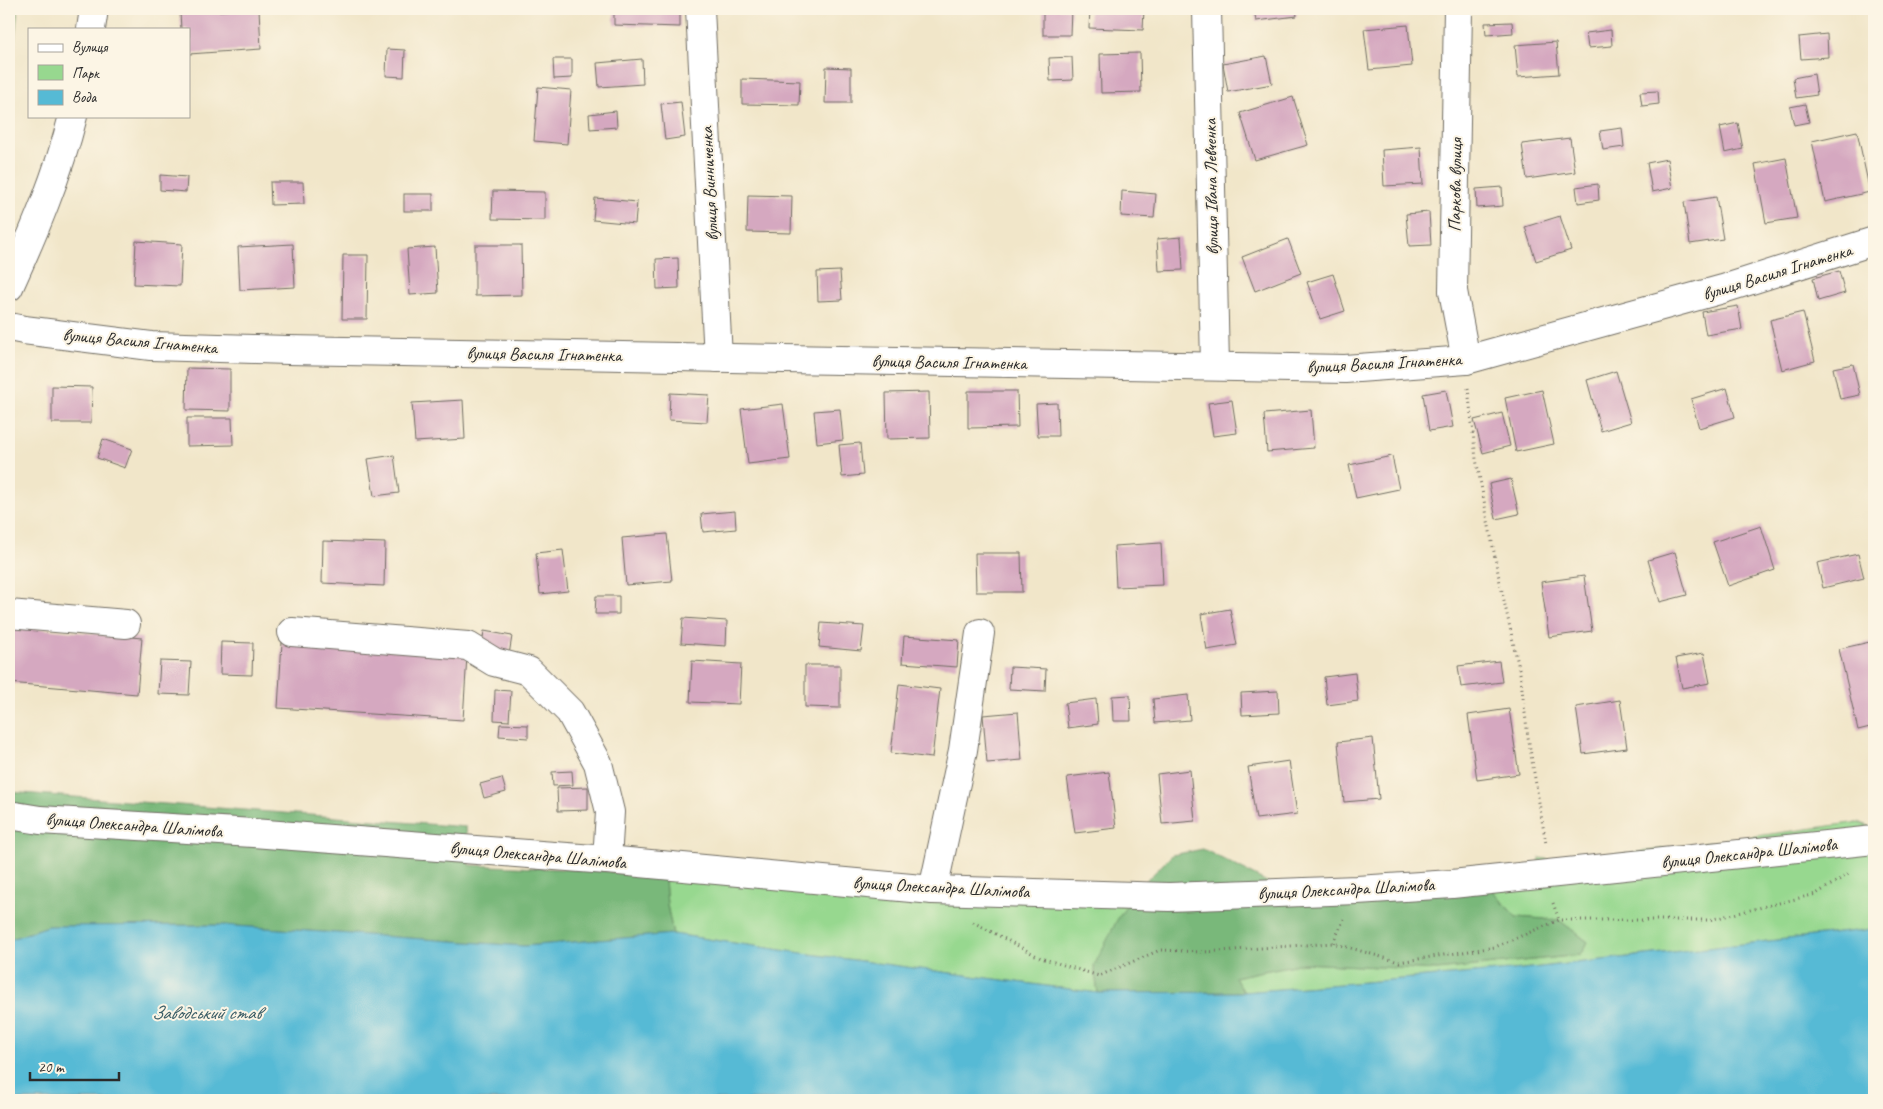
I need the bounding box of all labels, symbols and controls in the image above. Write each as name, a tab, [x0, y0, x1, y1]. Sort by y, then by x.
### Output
legend	[28, 28, 190, 118]
text: Вулиця	[72, 38, 109, 57]
text: Парк	[72, 64, 100, 83]
text: Вода	[72, 88, 97, 107]
street label: вулиця Івана Левченка	[1199, 117, 1223, 255]
street label: вулиця Винниченка	[695, 125, 723, 242]
street label: Паркова вулиця	[1443, 136, 1467, 232]
street label: вулиця Василя Ігнатенка	[1700, 238, 1856, 305]
street label: вулиця Василя Ігнатенка	[62, 323, 220, 359]
street label: вулиця Василя Ігнатенка	[466, 342, 623, 366]
street label: вулиця Василя Ігнатенка	[1306, 348, 1463, 378]
street label: вулиця Василя Ігнатенка	[871, 350, 1028, 374]
street label: вулиця Олександра Шалімова	[45, 808, 225, 842]
street label: вулиця Олександра Шалімова	[1660, 833, 1840, 873]
street label: вулиця Олександра Шалімова	[449, 836, 629, 874]
street label: вулиця Олександра Шалімова	[852, 871, 1032, 903]
street label: вулиця Олександра Шалімова	[1257, 873, 1437, 905]
water label: Заводський став	[151, 1001, 267, 1025]
scale bar	[30, 1049, 119, 1081]
text: 20 m	[38, 1058, 65, 1077]

